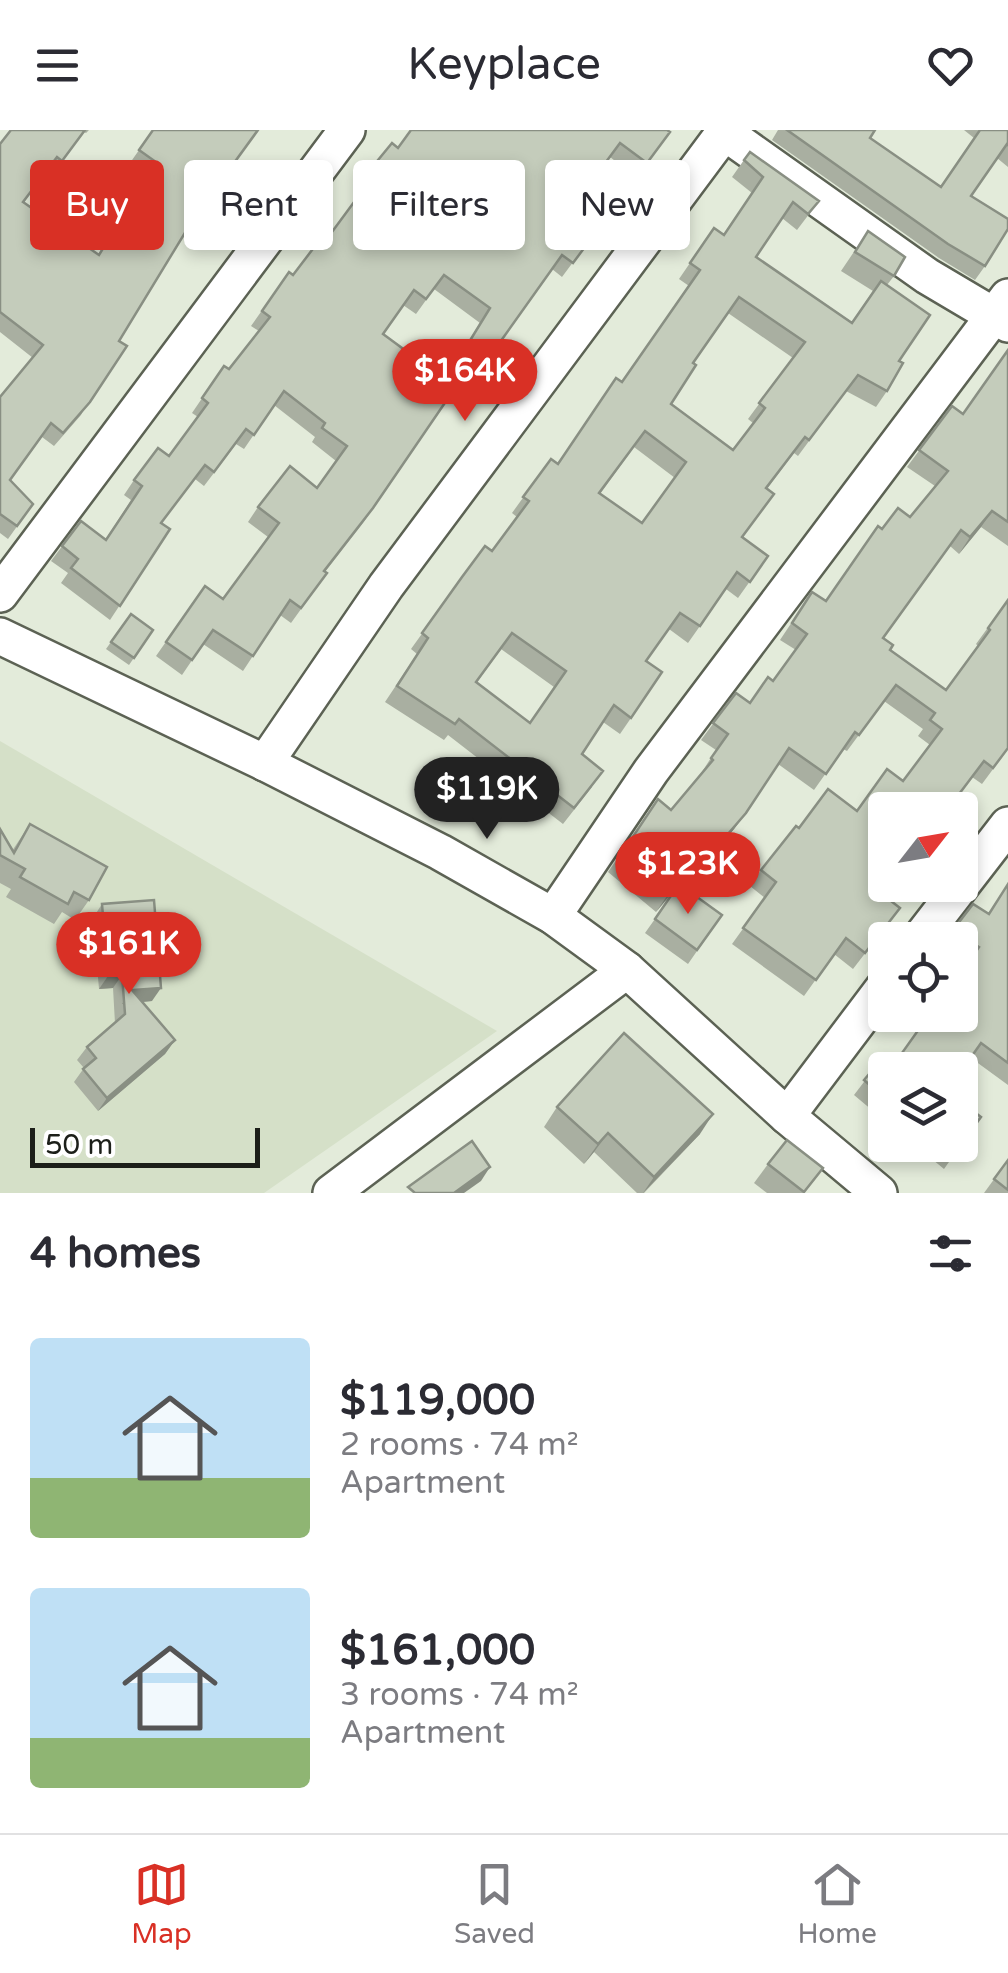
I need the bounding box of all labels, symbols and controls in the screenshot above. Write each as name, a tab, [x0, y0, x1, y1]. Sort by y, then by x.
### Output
icon: menu	[30, 38, 85, 93]
text: Keyplace	[407, 38, 601, 92]
icon: heart	[923, 38, 978, 93]
chip: Buy	[30, 160, 164, 250]
chip: Rent	[184, 160, 333, 250]
chip: Filters	[353, 160, 525, 250]
chip: New	[545, 160, 690, 250]
pin: $164K	[395, 339, 535, 424]
text: $164K	[414, 352, 516, 390]
pin: $119K	[417, 757, 557, 842]
text: $119K	[436, 770, 538, 808]
north arrow	[868, 792, 978, 902]
map controls	[868, 792, 978, 1162]
pin: $123K	[618, 832, 758, 917]
text: $123K	[637, 845, 739, 883]
pin: $161K	[59, 912, 199, 997]
button: locate	[868, 922, 978, 1032]
text: $161K	[78, 925, 180, 963]
button: layers	[868, 1052, 978, 1162]
scale bar	[30, 1123, 260, 1168]
text: 50 m	[45, 1128, 113, 1162]
icon: filters	[923, 1226, 978, 1281]
text: 4 homes	[30, 1228, 201, 1279]
text: $119,000	[340, 1375, 535, 1426]
icon: home	[110, 1378, 230, 1498]
text: 2 rooms · 74 m²	[340, 1426, 579, 1464]
text: Apartment	[340, 1464, 505, 1502]
text: $161,000	[340, 1625, 535, 1676]
icon: home	[110, 1628, 230, 1748]
text: 3 rooms · 74 m²	[340, 1676, 579, 1714]
text: Apartment	[340, 1714, 505, 1752]
tab: Map	[131, 1857, 192, 1951]
tab: Saved	[454, 1857, 535, 1951]
tab: Home	[797, 1857, 877, 1951]

